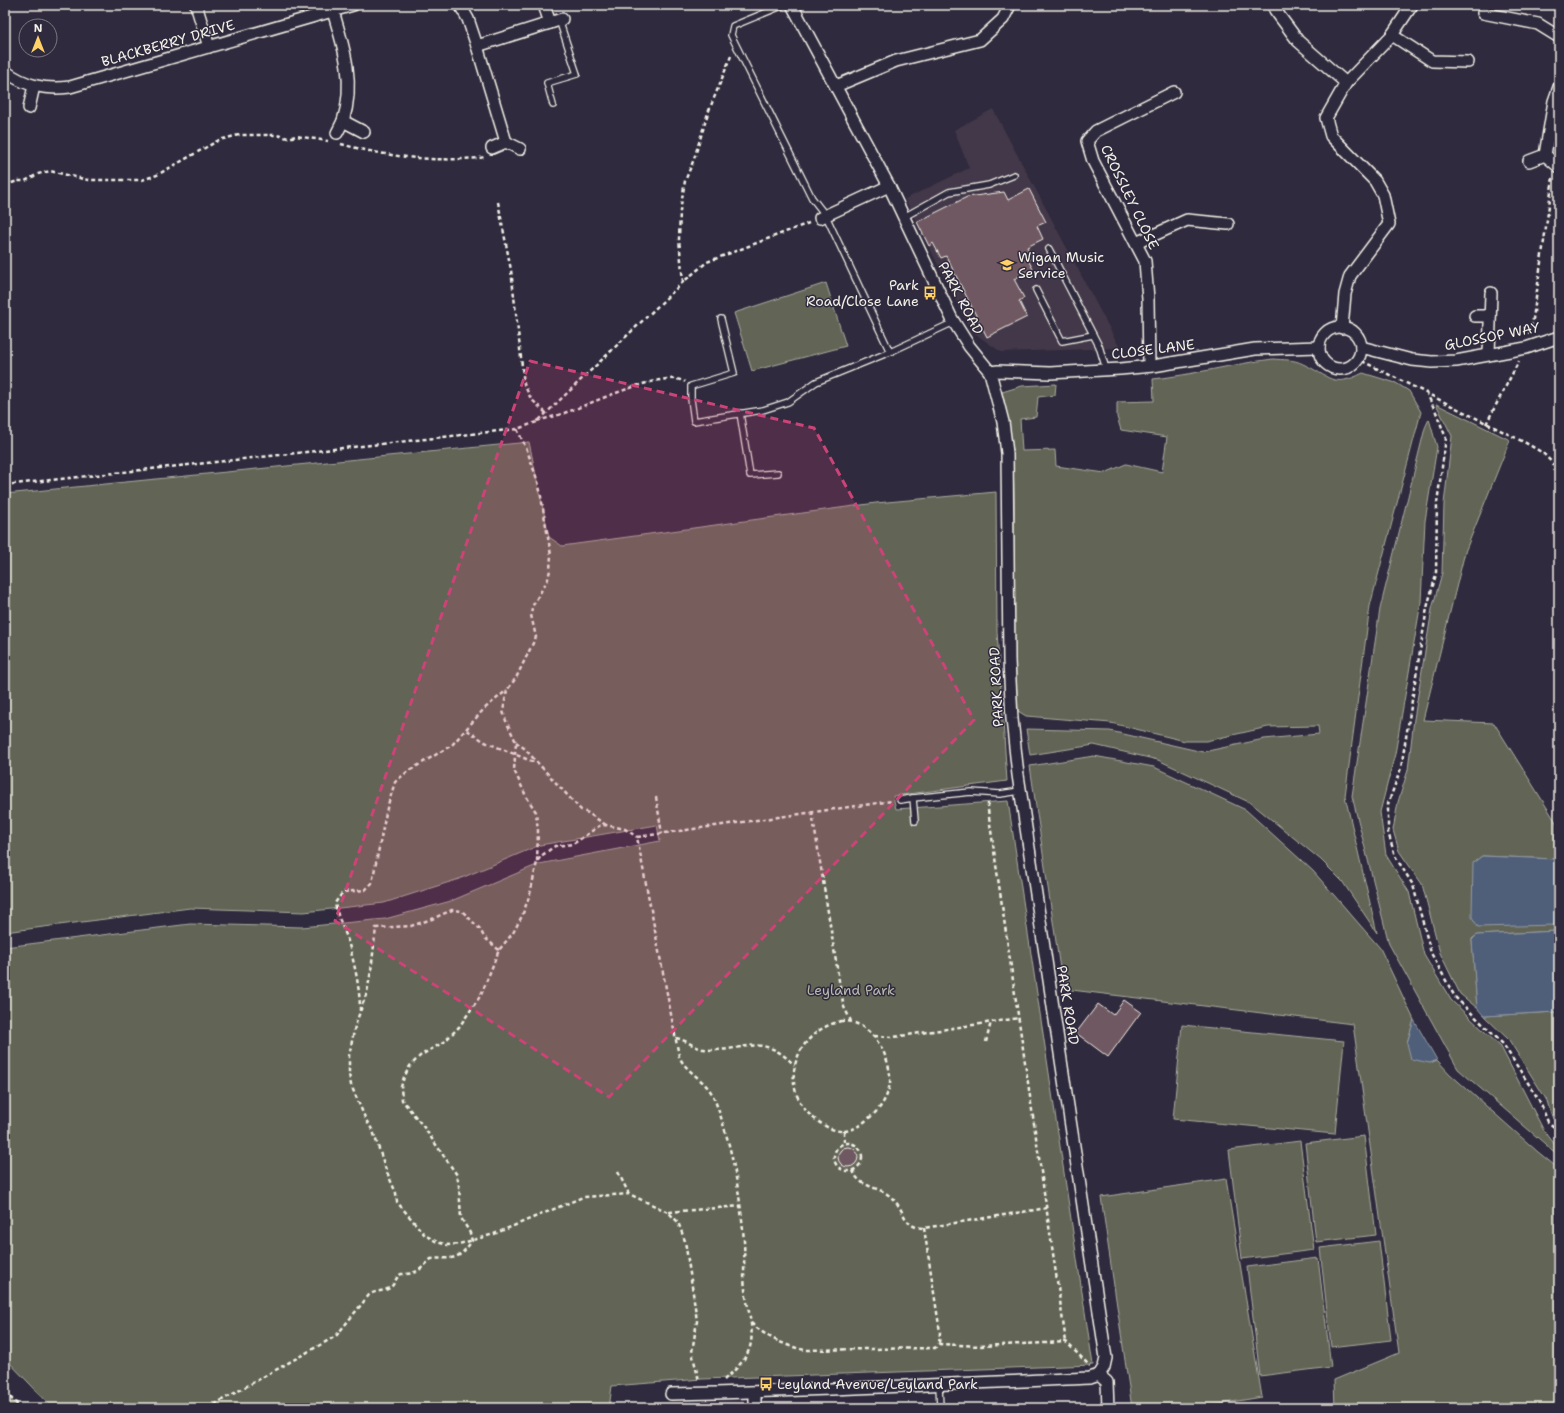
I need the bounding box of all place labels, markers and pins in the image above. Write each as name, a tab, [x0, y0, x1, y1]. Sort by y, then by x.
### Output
place label: Wigan Music Service	[1018, 248, 1104, 282]
school or university icon: Wigan Music Service	[999, 257, 1015, 273]
place label: Park Road/Close Lane	[806, 276, 919, 310]
bus stop icon: Park Road/Close Lane	[922, 285, 938, 301]
place label: Leyland Avenue/Leyland Park	[777, 1375, 978, 1393]
bus stop icon: Leyland Avenue/Leyland Park	[758, 1376, 774, 1392]

